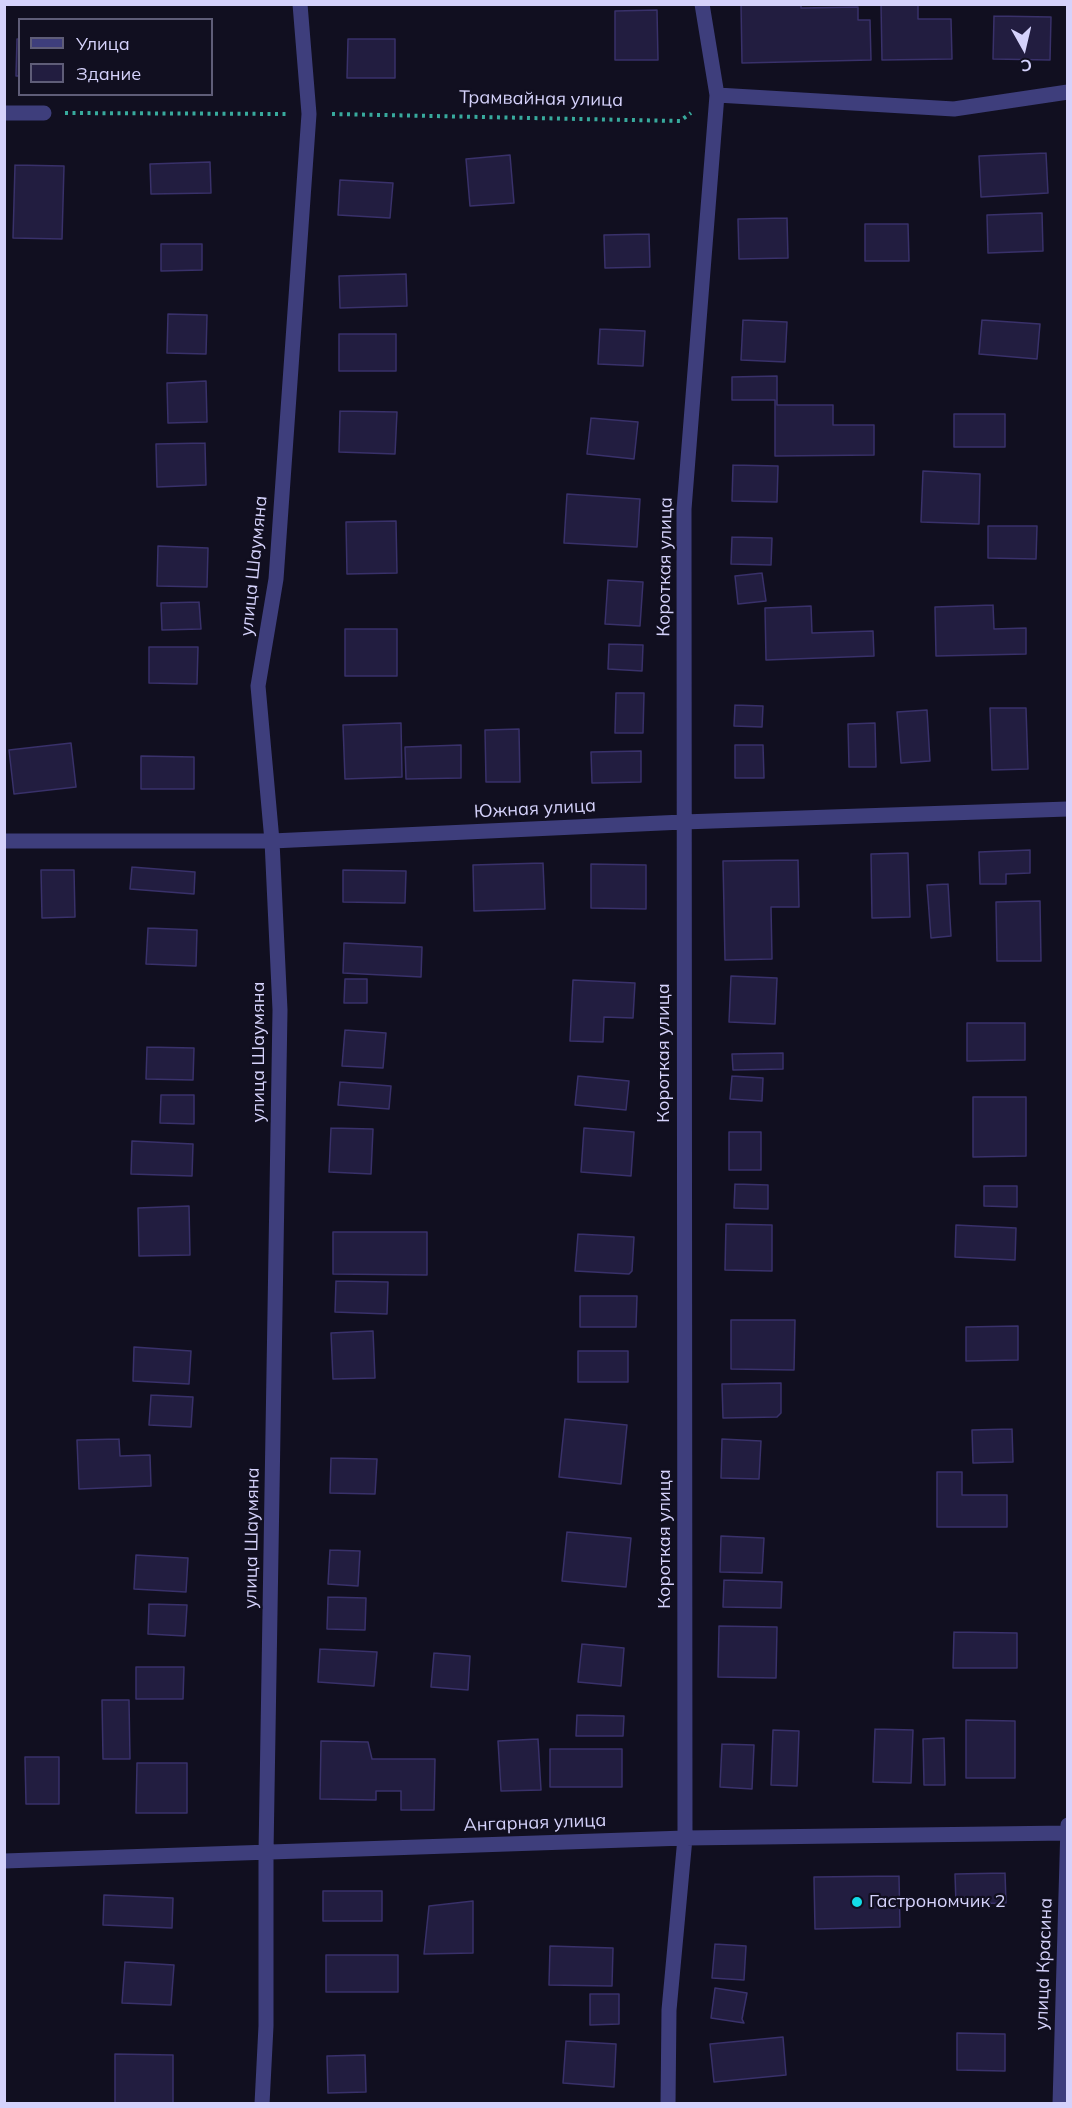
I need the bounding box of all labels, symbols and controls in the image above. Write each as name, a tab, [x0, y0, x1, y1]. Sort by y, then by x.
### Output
legend	[18, 18, 213, 96]
north arrow	[994, 18, 1054, 78]
text: Улица	[76, 32, 130, 55]
text: С	[1020, 55, 1033, 76]
text: Здание	[76, 62, 141, 85]
street label: Трамвайная улица	[459, 87, 623, 111]
street label: улица Шаумяна	[236, 495, 272, 637]
street label: Короткая улица	[653, 497, 677, 637]
street label: Южная улица	[473, 795, 597, 823]
street label: улица Шаумяна	[248, 981, 270, 1123]
street label: Короткая улица	[653, 983, 675, 1123]
street label: улица Шаумяна	[240, 1467, 264, 1609]
street label: Короткая улица	[654, 1469, 676, 1609]
street label: Ангарная улица	[463, 1810, 607, 1836]
place label: Гастрономчик 2	[869, 1891, 1006, 1913]
marker: Гастрономчик 2	[850, 1895, 864, 1909]
street label: улица Красина	[1031, 1897, 1057, 2031]

